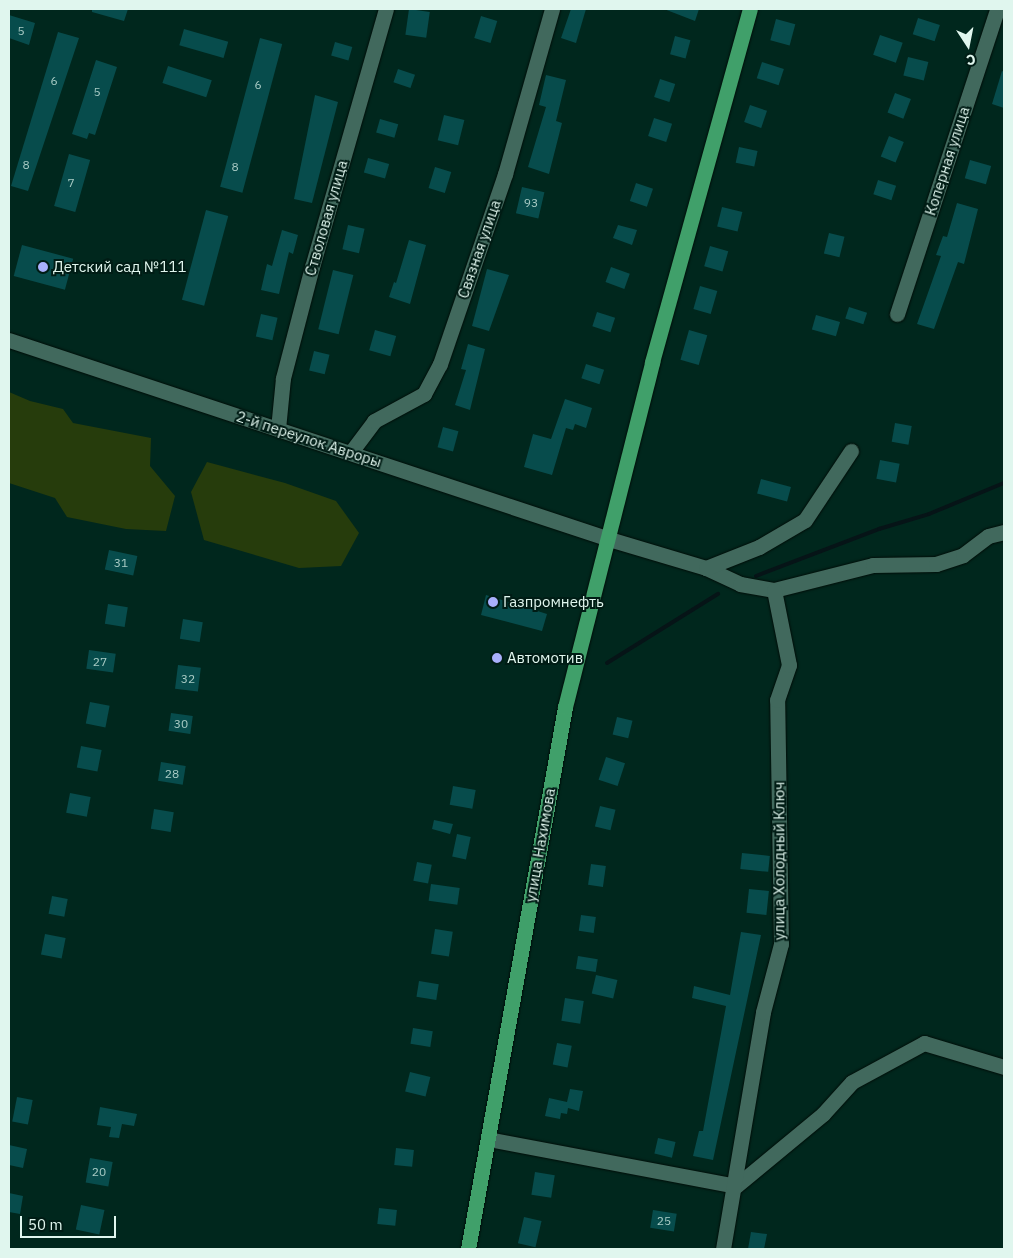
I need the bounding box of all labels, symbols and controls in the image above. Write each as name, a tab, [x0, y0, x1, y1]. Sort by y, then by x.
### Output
north arrow	[943, 20, 993, 70]
house number: 5	[17, 24, 25, 38]
text: С	[965, 50, 977, 69]
house number: 6	[50, 74, 58, 88]
house number: 6	[254, 78, 262, 92]
house number: 5	[93, 85, 101, 99]
street label: Коперная улица	[921, 104, 973, 218]
house number: 8	[22, 158, 30, 172]
street label: Стволовая улица	[301, 158, 351, 278]
house number: 8	[231, 160, 239, 174]
house number: 7	[67, 176, 75, 190]
house number: 93	[524, 196, 538, 210]
street label: Связная улица	[454, 197, 504, 301]
place label: Детский сад №111	[53, 258, 187, 276]
marker: Детский сад №111	[37, 261, 49, 273]
street label: 2-й переулок Авроры	[234, 407, 384, 471]
house number: 31	[114, 556, 128, 570]
place label: Газпромнефть	[503, 593, 604, 611]
marker: Газпромнефть	[487, 596, 499, 608]
place label: Автомотив	[507, 649, 583, 667]
marker: Автомотив	[491, 652, 503, 664]
house number: 27	[93, 655, 107, 669]
house number: 32	[181, 672, 195, 686]
house number: 30	[174, 717, 188, 731]
house number: 28	[165, 767, 179, 781]
street label: улица Холодный Ключ	[770, 782, 788, 940]
street label: улица Нахимова	[521, 787, 559, 903]
house number: 20	[92, 1165, 106, 1179]
scale bar	[22, 1206, 119, 1238]
house number: 25	[657, 1214, 671, 1228]
text: 50 m	[28, 1215, 63, 1234]

